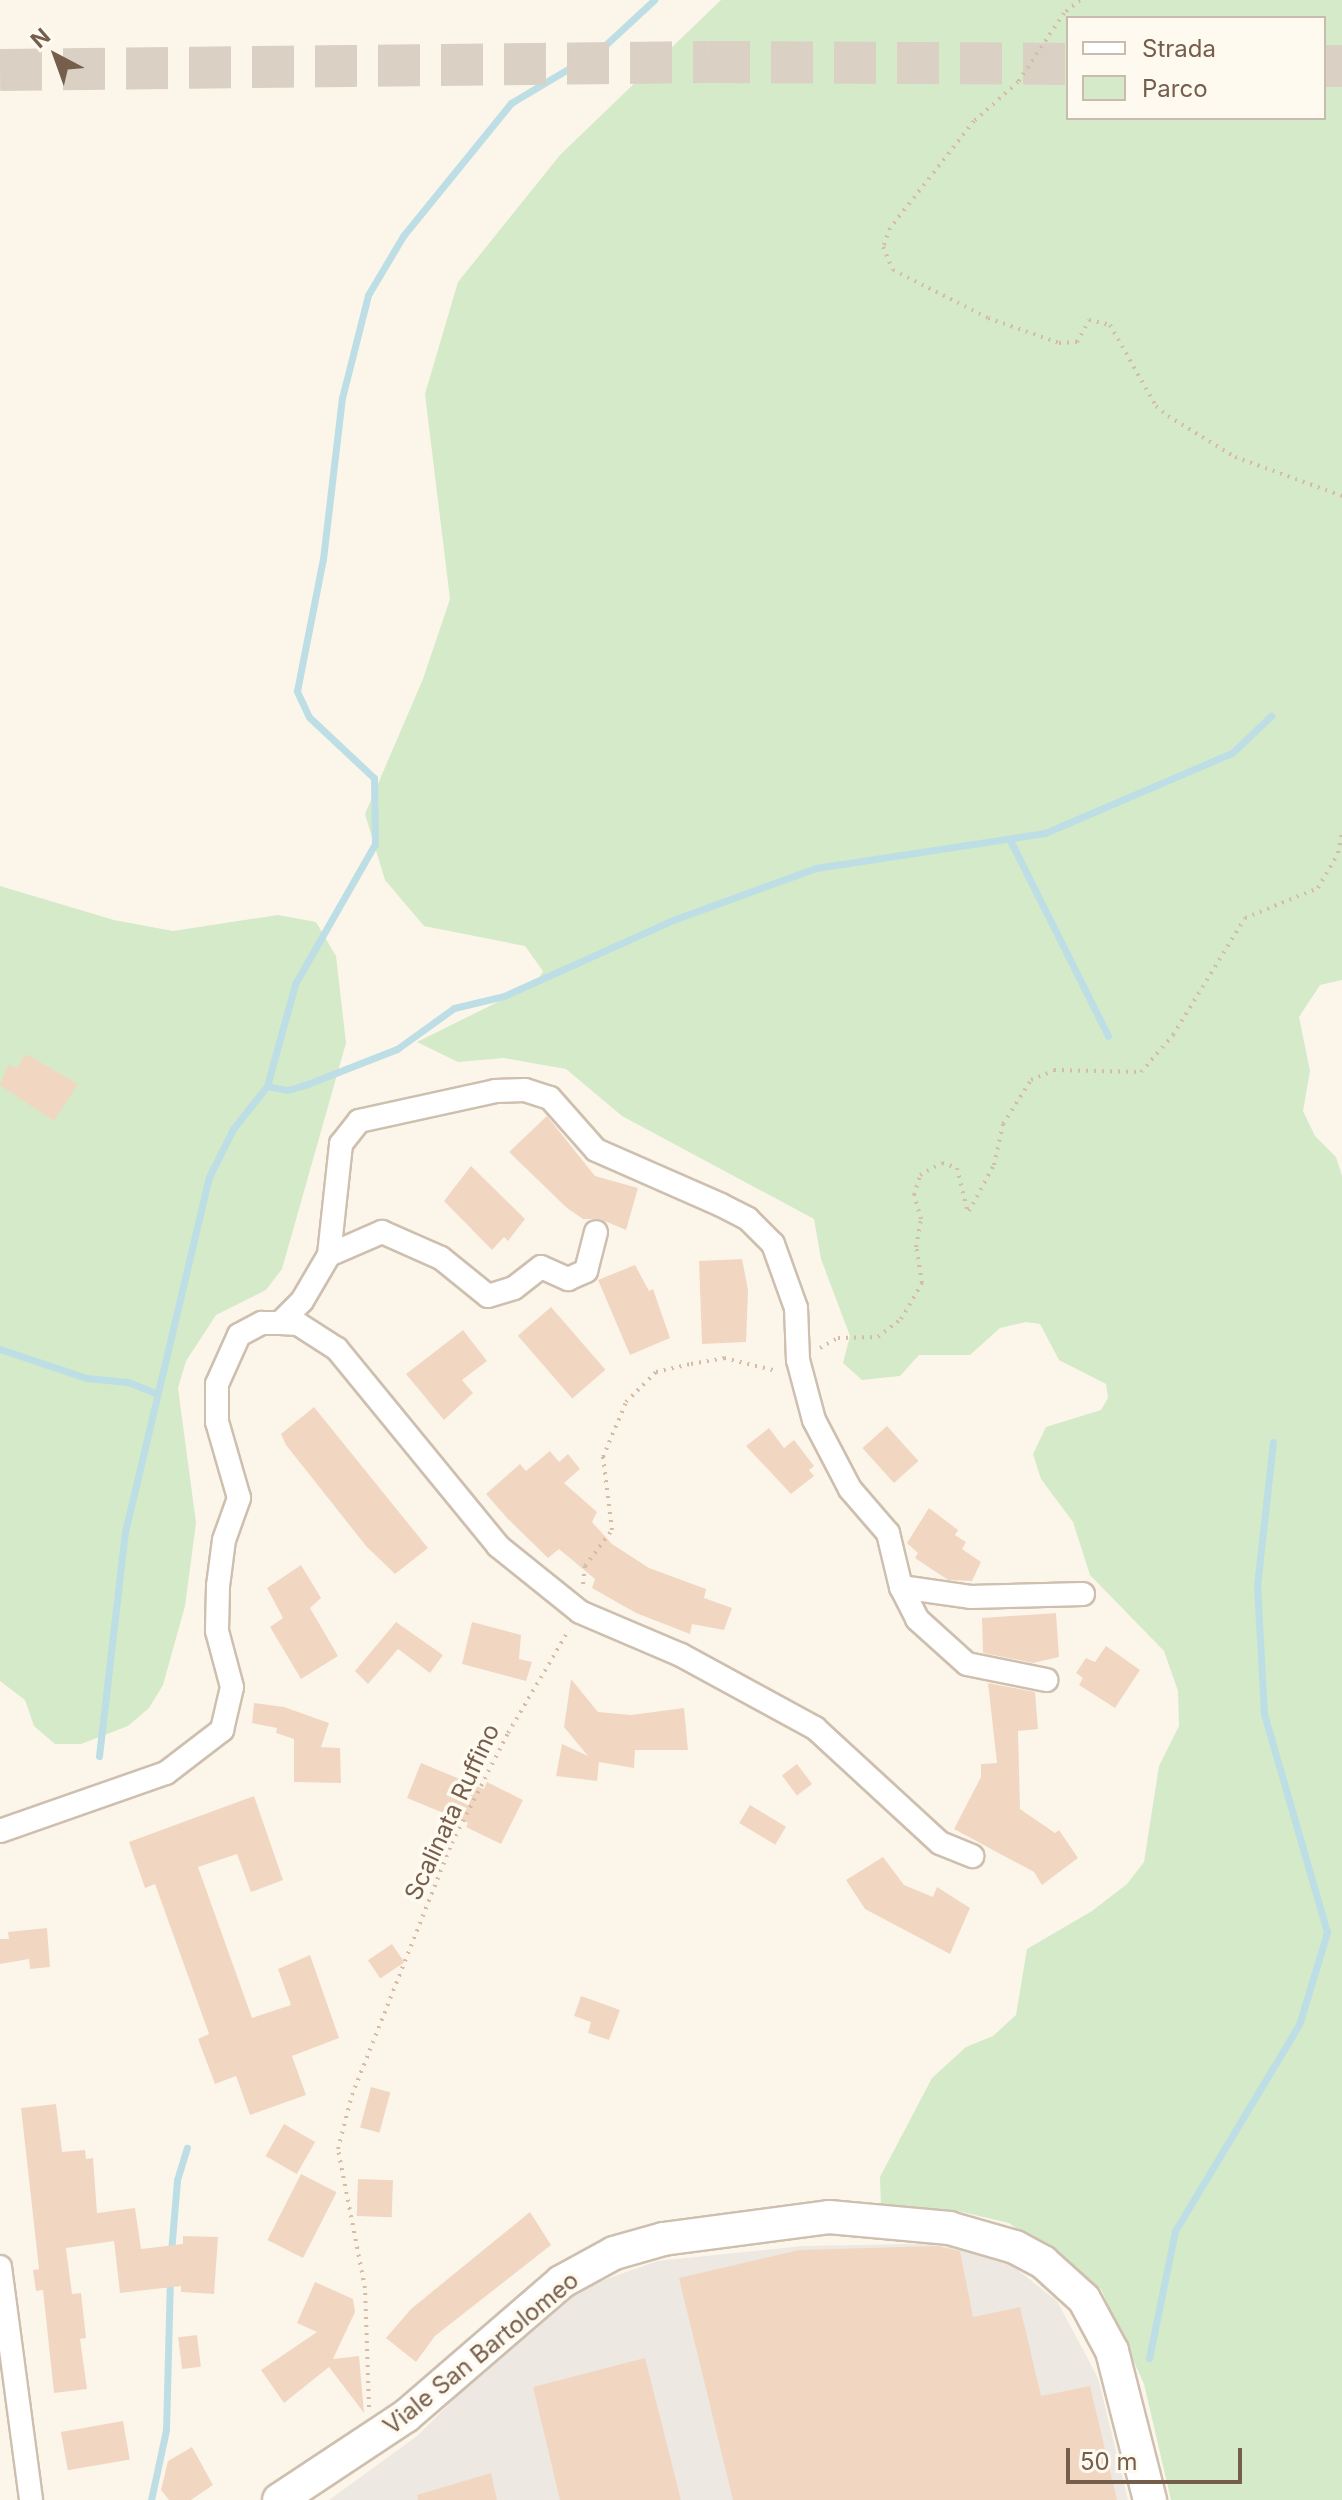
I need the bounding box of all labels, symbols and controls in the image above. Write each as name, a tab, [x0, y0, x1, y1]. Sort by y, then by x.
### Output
north arrow	[16, 16, 96, 96]
legend	[1066, 16, 1326, 120]
text: N	[25, 23, 55, 53]
text: Strada	[1142, 34, 1216, 63]
text: Parco	[1142, 74, 1208, 103]
street label: Scalinata Ruffino	[399, 1719, 505, 1905]
street label: Viale San Bartolomeo	[378, 2266, 584, 2440]
scale bar	[1070, 2432, 1246, 2482]
text: 50 m	[1080, 2447, 1138, 2476]

